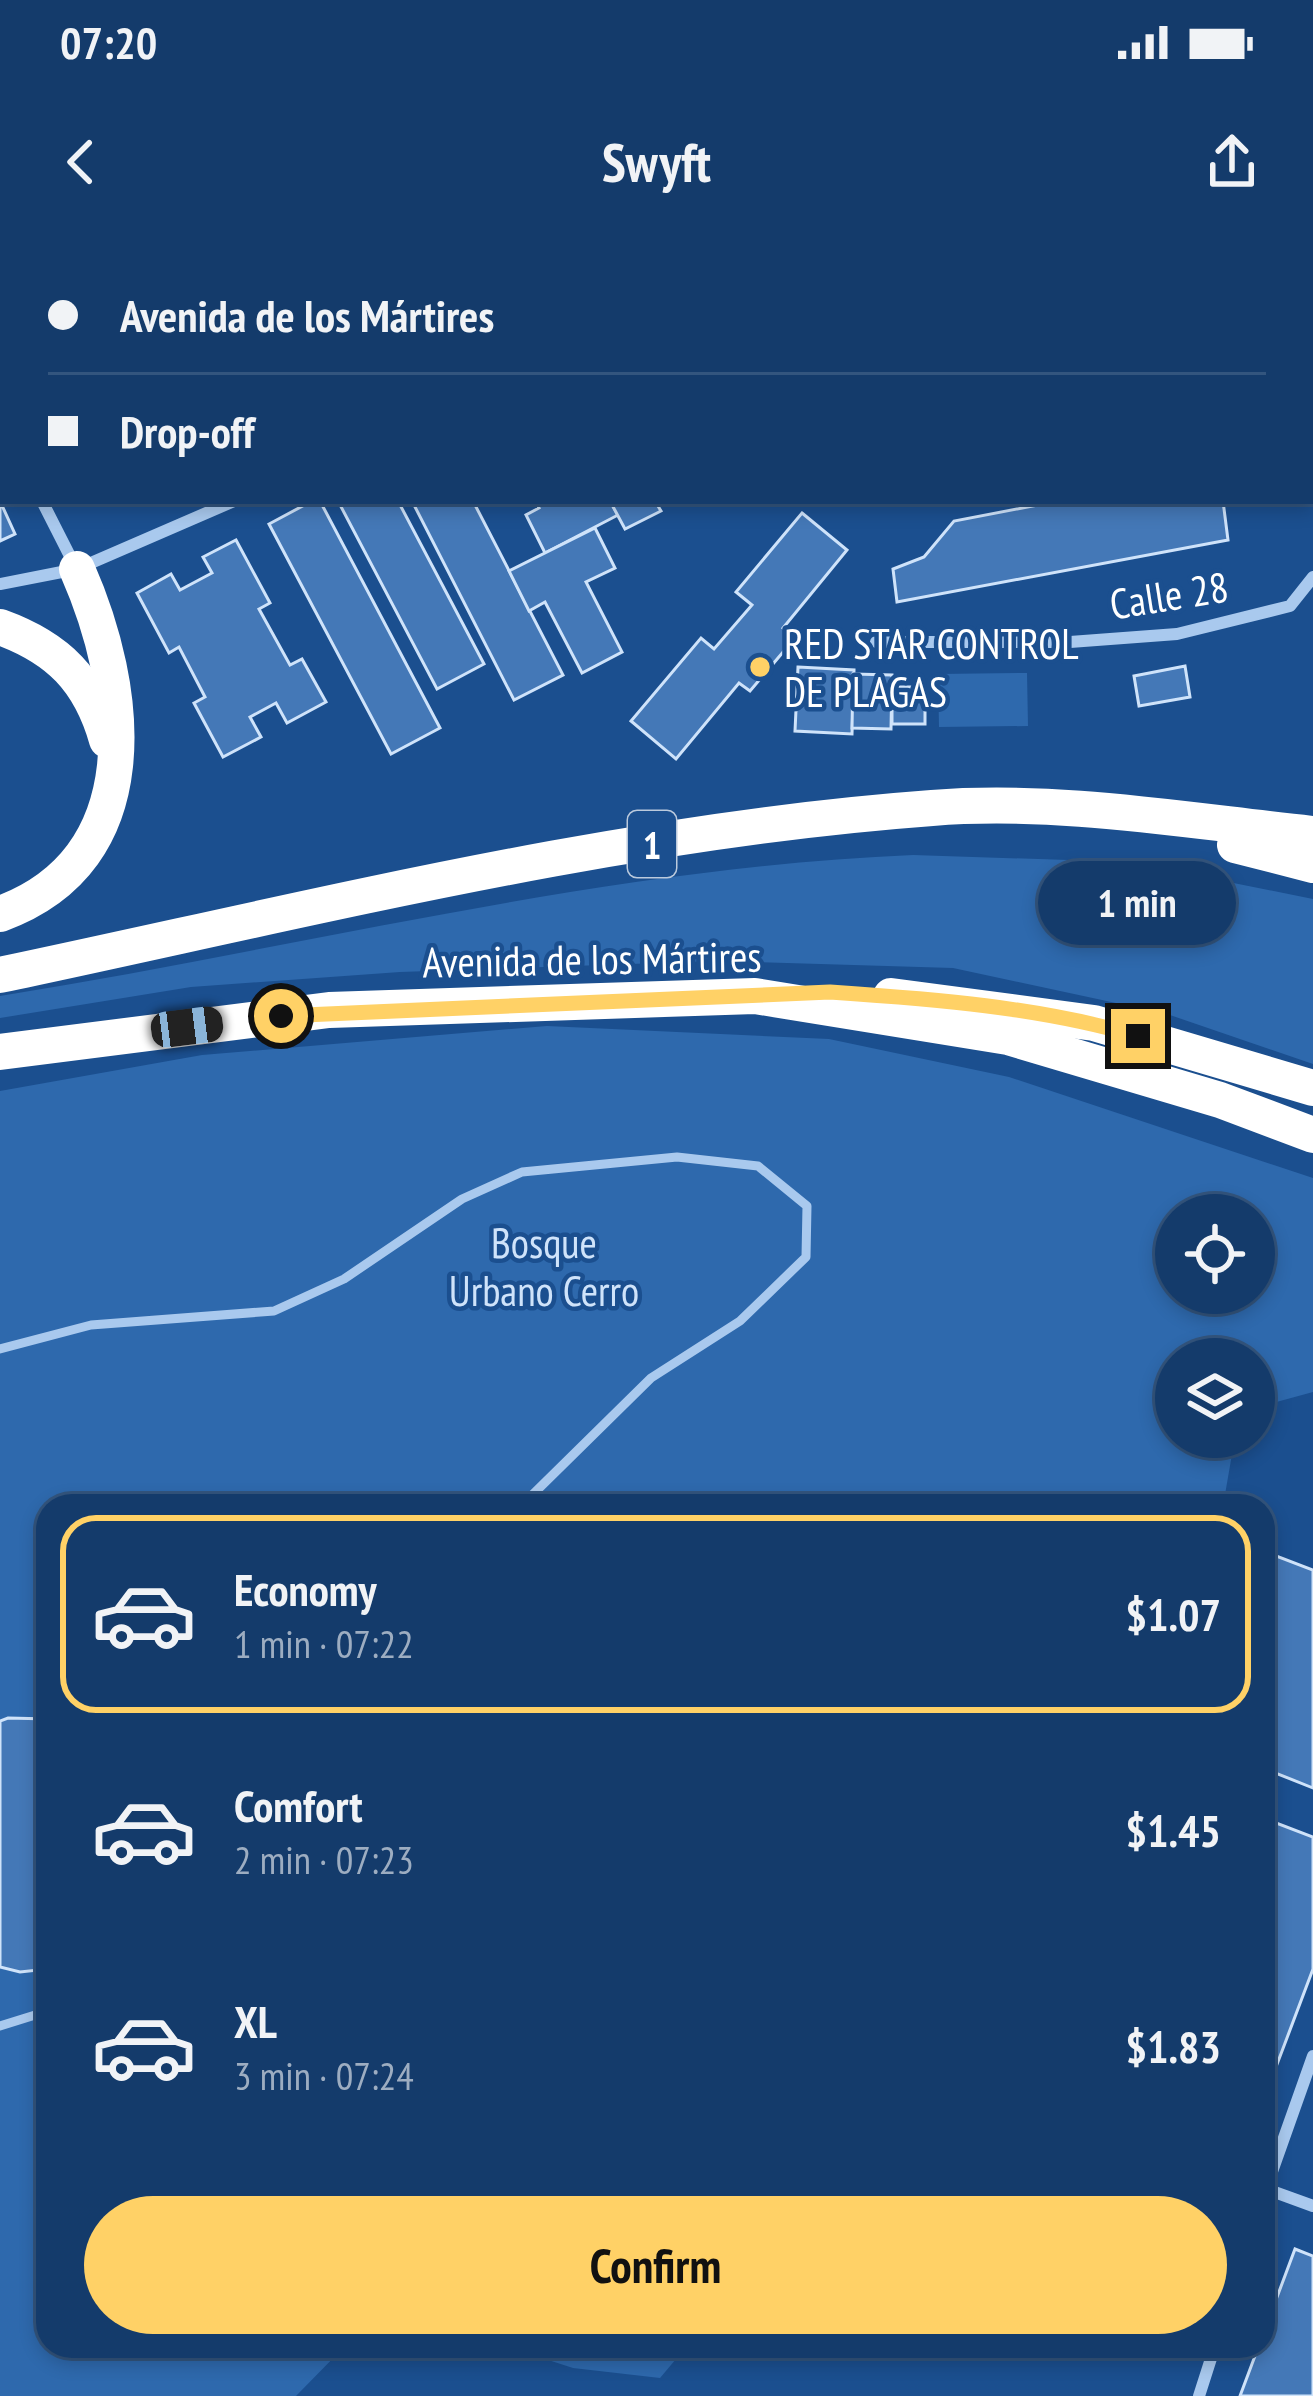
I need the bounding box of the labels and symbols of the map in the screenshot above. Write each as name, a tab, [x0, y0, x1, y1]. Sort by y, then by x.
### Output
street label: Calle 28	[1106, 559, 1232, 631]
place label: RED STAR CONTROL DE PLAGAS	[784, 616, 1079, 719]
marker: RED STAR CONTROL DE PLAGAS	[747, 654, 773, 680]
road number: 1	[628, 811, 676, 877]
callout: 1 min	[1039, 862, 1237, 946]
street label: Avenida de los Mártires	[422, 929, 762, 989]
route start	[254, 989, 308, 1043]
car	[149, 1005, 225, 1049]
route end	[1111, 1009, 1165, 1063]
park label: Bosque Urbano Cerro	[449, 1215, 639, 1318]

